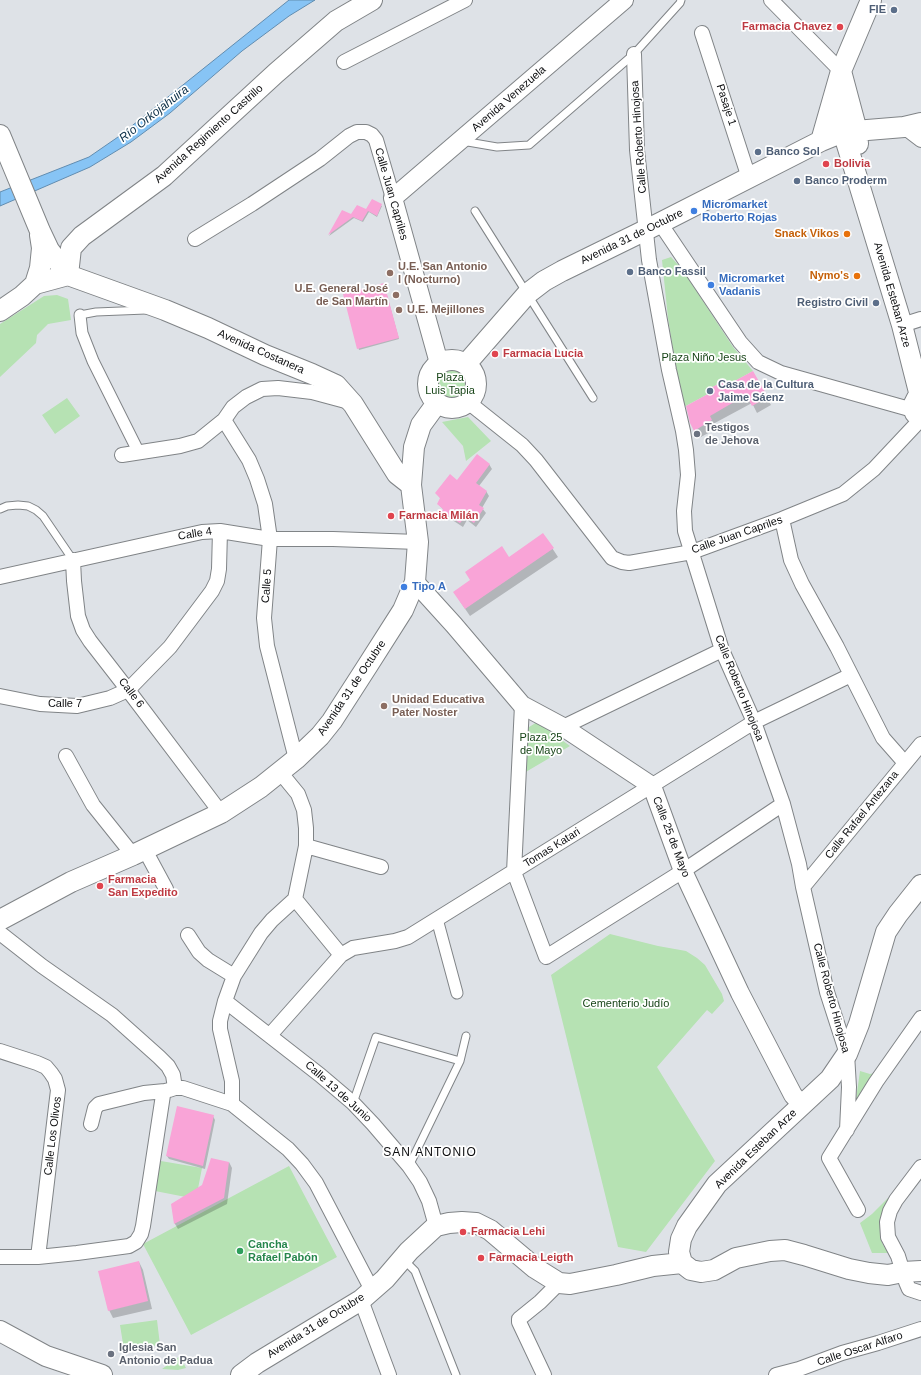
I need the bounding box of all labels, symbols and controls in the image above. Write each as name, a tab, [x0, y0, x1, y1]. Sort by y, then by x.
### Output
place label: FIE	[869, 3, 886, 17]
marker: FIE	[889, 5, 899, 15]
place label: Farmacia Chavez	[742, 20, 832, 34]
marker: Farmacia Chavez	[835, 22, 845, 32]
street label: Avenida Venezuela	[469, 63, 549, 135]
street label: Calle Roberto Hinojosa	[628, 80, 650, 194]
water label: Río Orkojahuira	[116, 82, 192, 146]
street label: Avenida Regimiento Castrillo	[152, 82, 266, 186]
street label: Pasaje 1	[713, 83, 739, 127]
place label: Banco Sol	[766, 145, 820, 159]
street label: Calle Juan Capriles	[372, 146, 410, 242]
marker: Banco Sol	[753, 147, 763, 157]
place label: Bolivia	[834, 157, 870, 171]
marker: Bolivia	[821, 159, 831, 169]
place label: Banco Proderm	[805, 174, 887, 188]
marker: Banco Proderm	[792, 176, 802, 186]
place label: Micromarket Roberto Rojas	[702, 198, 777, 224]
street label: Avenida 31 de Octubre	[579, 206, 685, 268]
marker: Micromarket Roberto Rojas	[689, 206, 699, 216]
place label: Snack Vikos	[774, 227, 839, 241]
marker: Snack Vikos	[842, 229, 852, 239]
street label: Avenida Esteban Arze	[871, 241, 913, 349]
place label: U.E. San Antonio I (Nocturno)	[398, 260, 487, 286]
place label: Banco Fassil	[638, 265, 706, 279]
marker: Banco Fassil	[625, 267, 635, 277]
marker: U.E. San Antonio I (Nocturno)	[385, 268, 395, 278]
place label: Nymo's	[810, 269, 849, 283]
marker: Nymo's	[852, 271, 862, 281]
place label: Micromarket Vadanis	[719, 272, 784, 298]
marker: Micromarket Vadanis	[706, 280, 716, 290]
place label: U.E. General José de San Martín	[294, 282, 388, 308]
marker: U.E. General José de San Martín	[391, 290, 401, 300]
place label: Registro Civil	[797, 296, 868, 310]
marker: Registro Civil	[871, 298, 881, 308]
place label: U.E. Mejillones	[407, 303, 485, 317]
marker: U.E. Mejillones	[394, 305, 404, 315]
street label: Avenida Costanera	[216, 327, 306, 377]
place label: Farmacia Lucia	[503, 347, 583, 361]
marker: Farmacia Lucia	[490, 349, 500, 359]
park label: Plaza Niño Jesus	[662, 351, 746, 365]
park label: Plaza Luis Tapia	[425, 371, 475, 397]
place label: Casa de la Cultura Jaime Sáenz	[718, 378, 814, 404]
marker: Casa de la Cultura Jaime Sáenz	[705, 386, 715, 396]
place label: Testigos de Jehova	[705, 421, 759, 447]
marker: Testigos de Jehova	[692, 429, 702, 439]
place label: Farmacia Milán	[399, 509, 478, 523]
marker: Farmacia Milán	[386, 511, 396, 521]
street label: Calle Juan Capriles	[690, 513, 784, 557]
street label: Calle 4	[177, 525, 213, 543]
street label: Calle 5	[259, 568, 275, 604]
place label: Tipo A	[412, 580, 446, 594]
marker: Tipo A	[399, 582, 409, 592]
street label: Calle Roberto Hinojosa	[712, 633, 766, 743]
street label: Avenida 31 de Octubre	[315, 638, 389, 738]
street label: Calle 6	[115, 675, 147, 711]
place label: Unidad Educativa Pater Noster	[392, 693, 484, 719]
street label: Calle 7	[48, 697, 82, 711]
marker: Unidad Educativa Pater Noster	[379, 701, 389, 711]
park label: Plaza 25 de Mayo	[520, 731, 562, 757]
street label: Calle Rafael Antezana	[822, 768, 902, 862]
street label: Calle 25 de Mayo	[649, 795, 693, 879]
street label: Tomas Katari	[521, 825, 583, 871]
place label: Farmacia San Expedito	[108, 873, 178, 899]
marker: Farmacia San Expedito	[95, 881, 105, 891]
street label: Calle Roberto Hinojosa	[810, 942, 852, 1054]
park label: Cementerio Judío	[583, 997, 669, 1011]
street label: Calle 13 de Junio	[302, 1059, 374, 1125]
street label: Calle Los Olivos	[42, 1096, 64, 1176]
street label: Avenida Esteban Arze	[712, 1107, 800, 1191]
district label: SAN ANTONIO	[383, 1146, 477, 1160]
place label: Farmacia Lehi	[471, 1225, 545, 1239]
marker: Farmacia Lehi	[458, 1227, 468, 1237]
place label: Cancha Rafael Pabón	[248, 1238, 318, 1264]
marker: Cancha Rafael Pabón	[235, 1246, 245, 1256]
place label: Farmacia Leigth	[489, 1251, 573, 1265]
marker: Farmacia Leigth	[476, 1253, 486, 1263]
street label: Avenida 31 de Octubre	[265, 1291, 367, 1361]
street label: Calle Oscar Alfaro	[816, 1329, 904, 1369]
place label: Iglesia San Antonio de Padua	[119, 1341, 212, 1367]
marker: Iglesia San Antonio de Padua	[106, 1349, 116, 1359]

